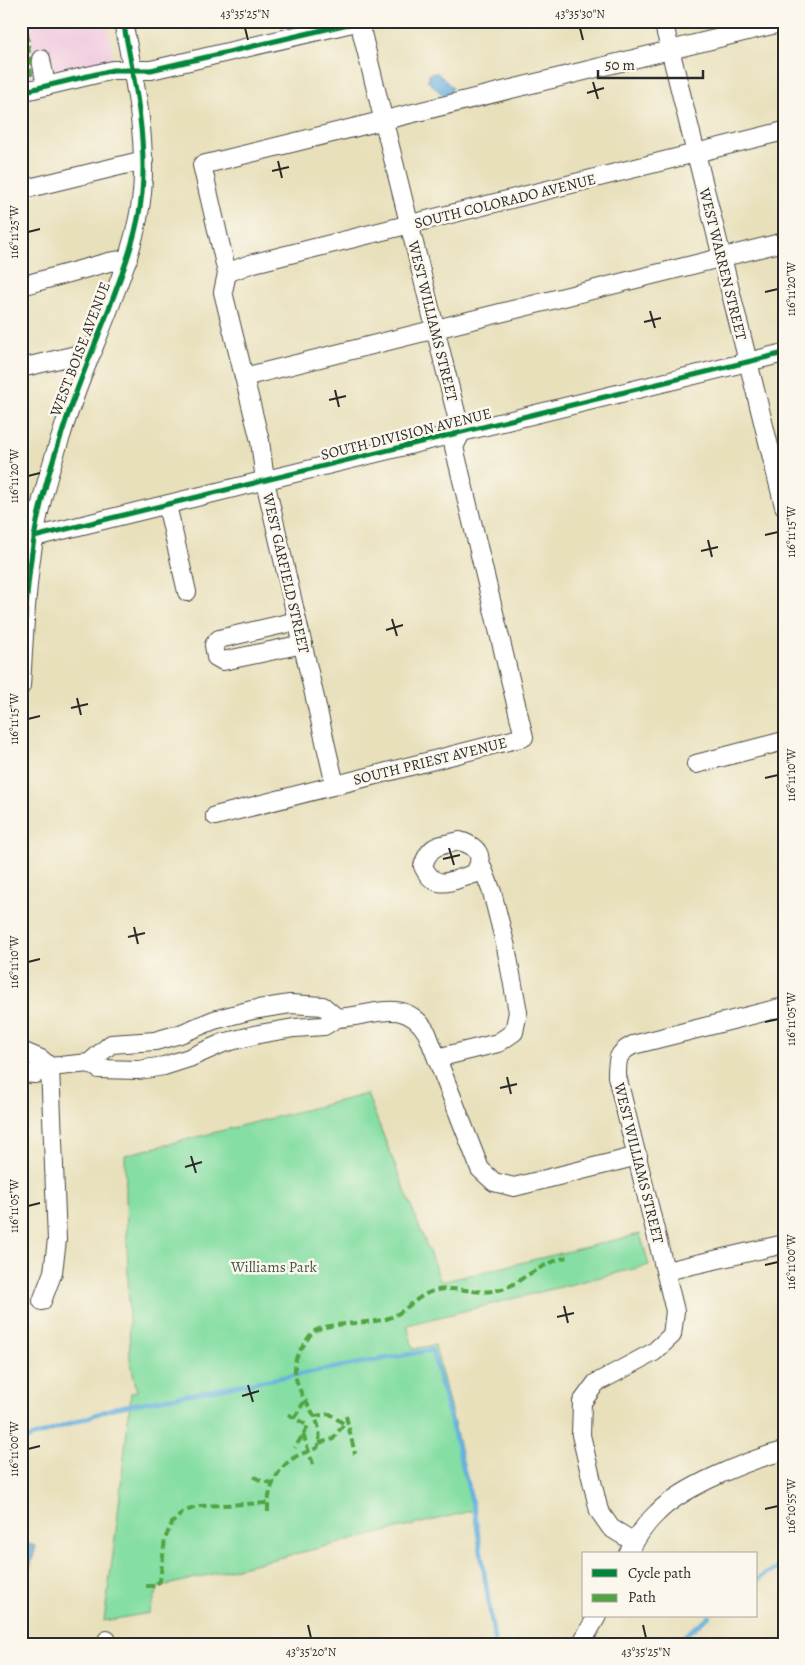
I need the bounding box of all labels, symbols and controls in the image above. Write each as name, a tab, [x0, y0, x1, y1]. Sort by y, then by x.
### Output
text: 43°35'25"N	[220, 6, 270, 22]
text: 43°35'30"N	[555, 6, 605, 22]
scale bar	[598, 48, 702, 80]
text: 50 m	[605, 55, 635, 75]
street label: SOUTH COLORADO AVENUE	[412, 169, 598, 233]
street label: WEST WARREN STREET	[694, 185, 752, 343]
text: 116°11'25"W	[6, 205, 22, 259]
street label: WEST WILLIAMS STREET	[403, 238, 463, 404]
text: 116°11'20"W	[783, 261, 799, 316]
street label: WEST BOISE AVENUE	[45, 279, 115, 420]
street label: SOUTH DIVISION AVENUE	[319, 403, 493, 465]
text: 116°11'20"W	[6, 448, 22, 503]
street label: WEST GARFIELD STREET	[258, 490, 314, 656]
text: 116°11'15"W	[783, 505, 799, 558]
text: 116°11'15"W	[6, 692, 22, 745]
street label: SOUTH PRIEST AVENUE	[351, 732, 509, 790]
text: 116°11'10"W	[783, 748, 799, 801]
text: 116°11'10"W	[6, 935, 22, 988]
text: 116°11'05"W	[783, 991, 799, 1046]
street label: WEST WILLIAMS STREET	[609, 1080, 669, 1246]
text: 116°11'05"W	[6, 1178, 22, 1233]
text: 116°11'00"W	[783, 1234, 799, 1290]
park label: Williams Park	[230, 1257, 317, 1277]
text: 116°11'00"W	[6, 1421, 22, 1477]
text: 116°10'55"W	[783, 1478, 799, 1534]
legend	[582, 1552, 758, 1618]
text: Cycle path	[628, 1563, 691, 1583]
text: Path	[628, 1587, 656, 1607]
text: 43°35'20"N	[286, 1644, 337, 1660]
text: 43°35'25"N	[621, 1644, 671, 1660]

